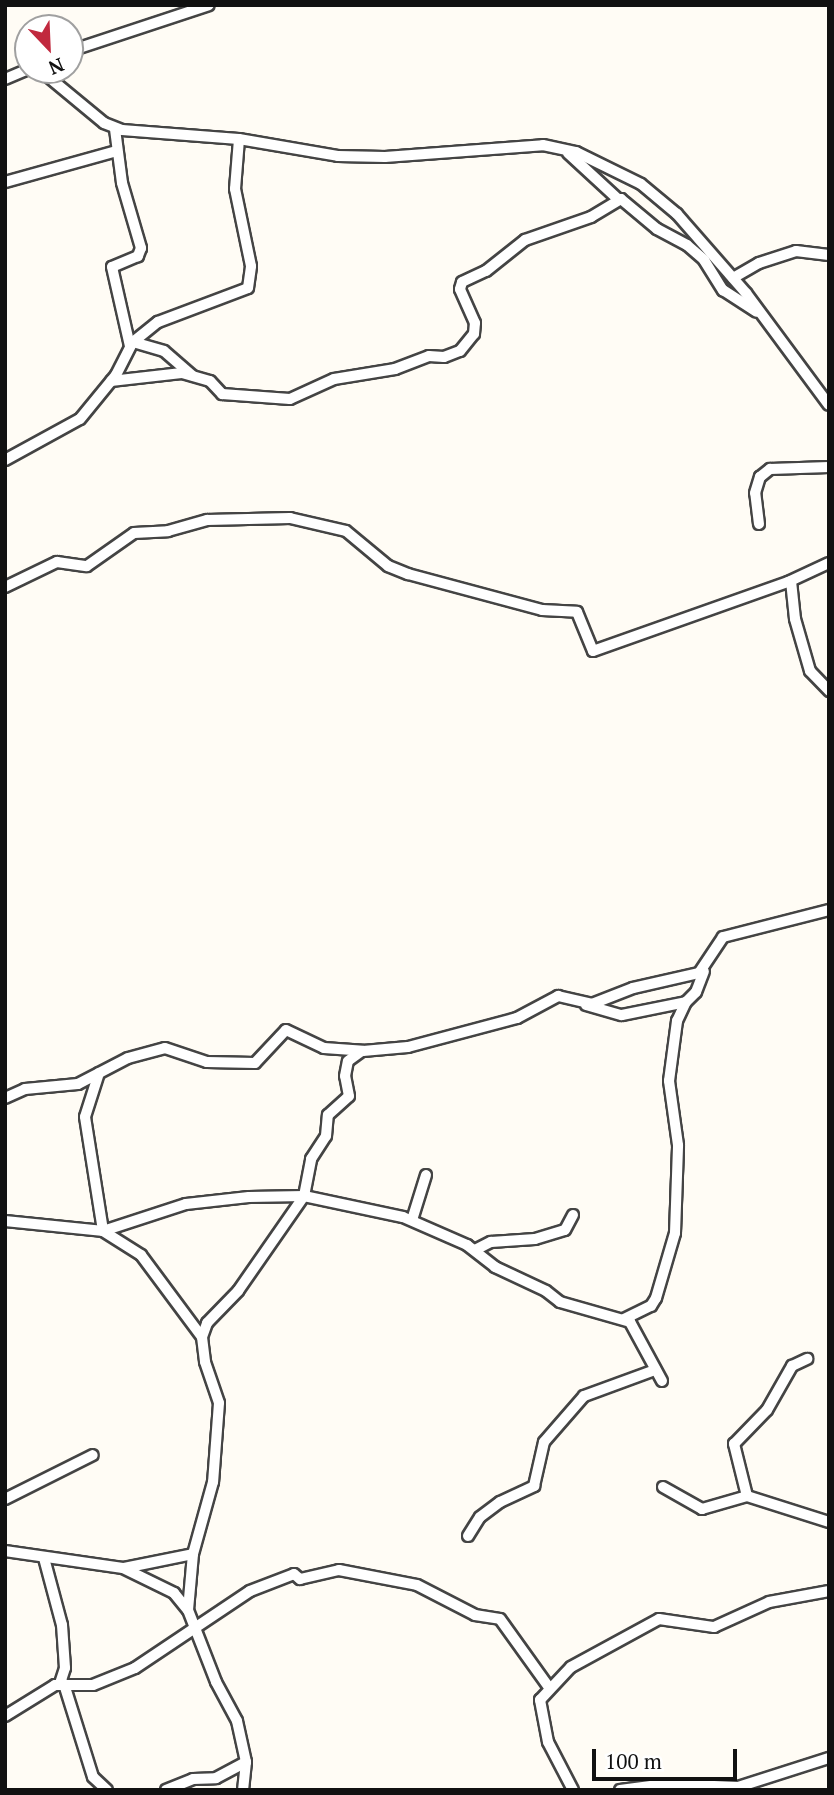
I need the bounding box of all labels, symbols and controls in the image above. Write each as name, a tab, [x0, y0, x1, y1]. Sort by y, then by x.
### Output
north arrow	[14, 14, 84, 84]
text: N	[45, 53, 68, 81]
scale bar	[596, 1736, 741, 1780]
text: 100 m	[605, 1747, 662, 1775]

